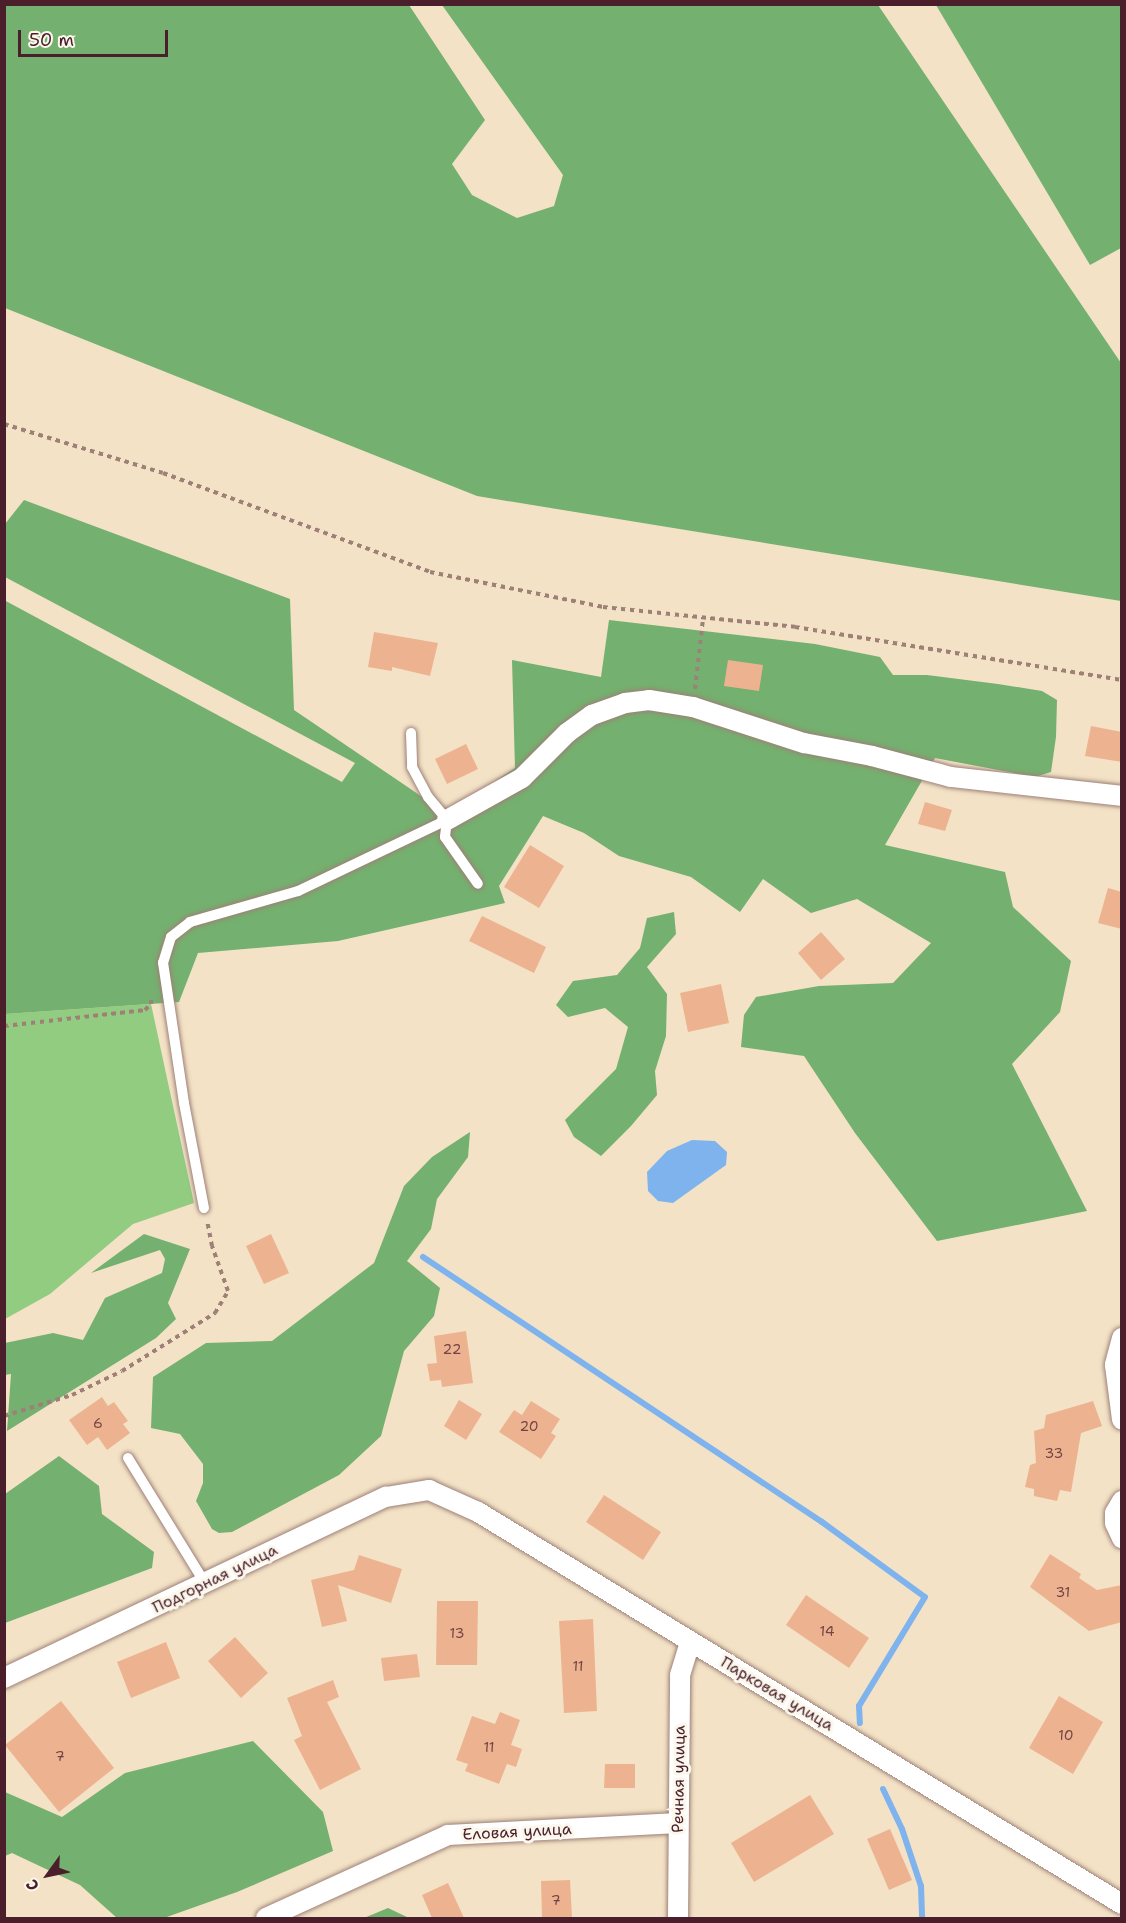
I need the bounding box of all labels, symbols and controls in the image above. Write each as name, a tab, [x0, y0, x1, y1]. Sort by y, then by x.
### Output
scale bar	[21, 18, 171, 56]
text: 50 m	[29, 28, 74, 52]
house number: 22	[443, 1341, 461, 1357]
house number: 6	[93, 1415, 103, 1431]
house number: 20	[519, 1418, 539, 1434]
house number: 33	[1045, 1445, 1063, 1461]
street label: Подгорная улица	[149, 1540, 281, 1618]
house number: 31	[1056, 1584, 1070, 1600]
house number: 14	[819, 1623, 835, 1639]
house number: 13	[450, 1625, 464, 1641]
street label: Парковая улица	[717, 1653, 837, 1735]
house number: 11	[572, 1658, 584, 1674]
street label: Речная улица	[668, 1725, 690, 1833]
house number: 10	[1058, 1727, 1074, 1743]
house number: 11	[483, 1739, 495, 1755]
house number: 7	[55, 1748, 65, 1764]
street label: Еловая улица	[462, 1820, 572, 1844]
north arrow	[18, 1845, 78, 1905]
text: С	[21, 1875, 44, 1895]
house number: 7	[551, 1892, 561, 1908]

